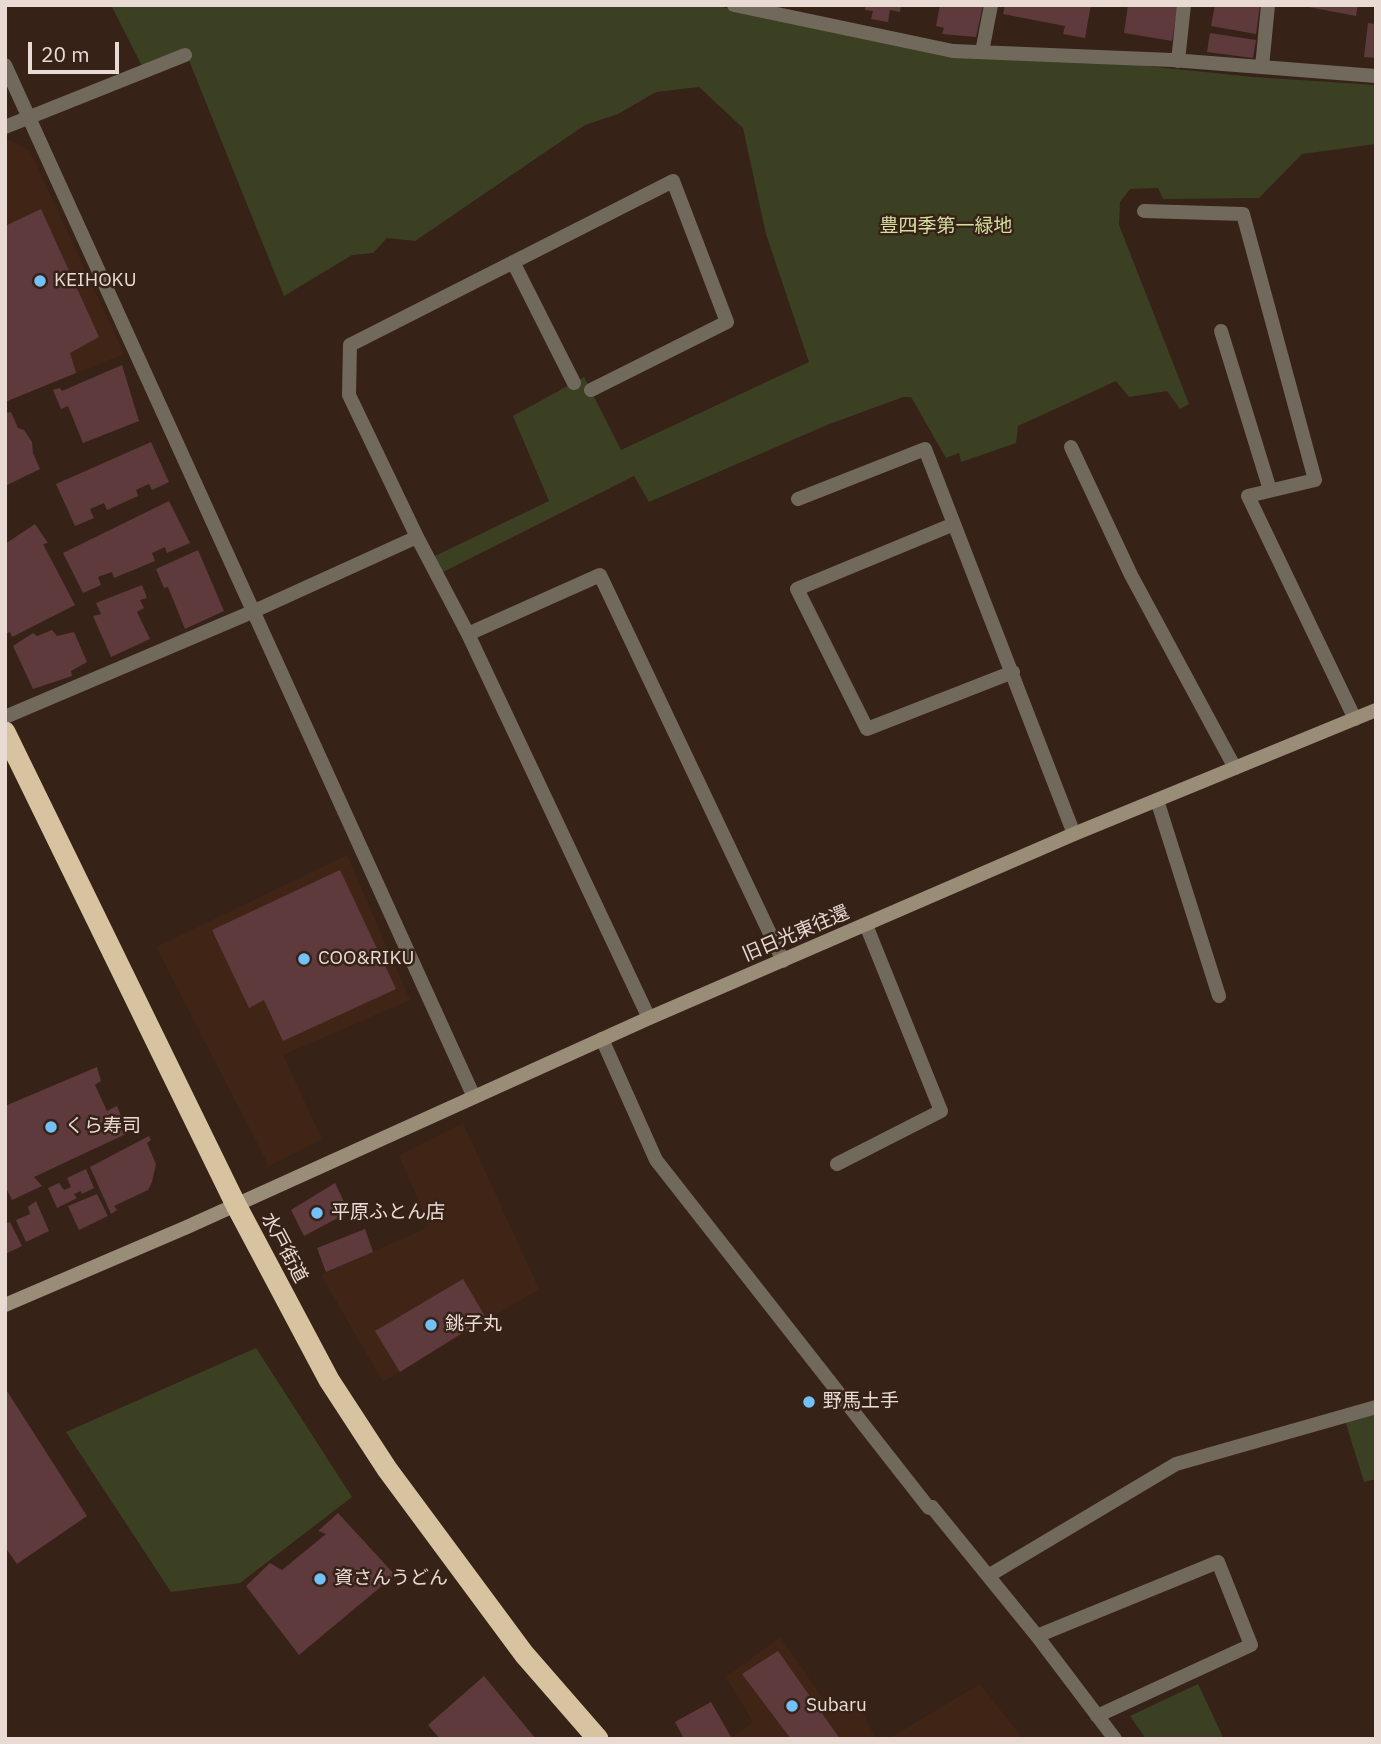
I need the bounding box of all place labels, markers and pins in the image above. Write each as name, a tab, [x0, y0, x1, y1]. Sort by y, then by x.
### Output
place label: KEIHOKU	[54, 270, 137, 292]
marker: KEIHOKU	[32, 273, 48, 289]
place label: COO&RIKU	[318, 948, 414, 970]
marker: COO&RIKU	[296, 951, 312, 967]
place label: くら寿司	[65, 1116, 141, 1138]
marker: くら寿司	[43, 1119, 59, 1135]
place label: 平原ふとん店	[331, 1202, 445, 1224]
marker: 平原ふとん店	[309, 1205, 325, 1221]
place label: 銚子丸	[445, 1314, 502, 1336]
marker: 銚子丸	[423, 1317, 439, 1333]
place label: 野馬土手	[823, 1391, 899, 1413]
marker: 野馬土手	[801, 1394, 817, 1410]
place label: 資さんうどん	[334, 1568, 448, 1590]
marker: 資さんうどん	[312, 1571, 328, 1587]
place label: Subaru	[806, 1695, 867, 1717]
marker: Subaru	[784, 1698, 800, 1714]

